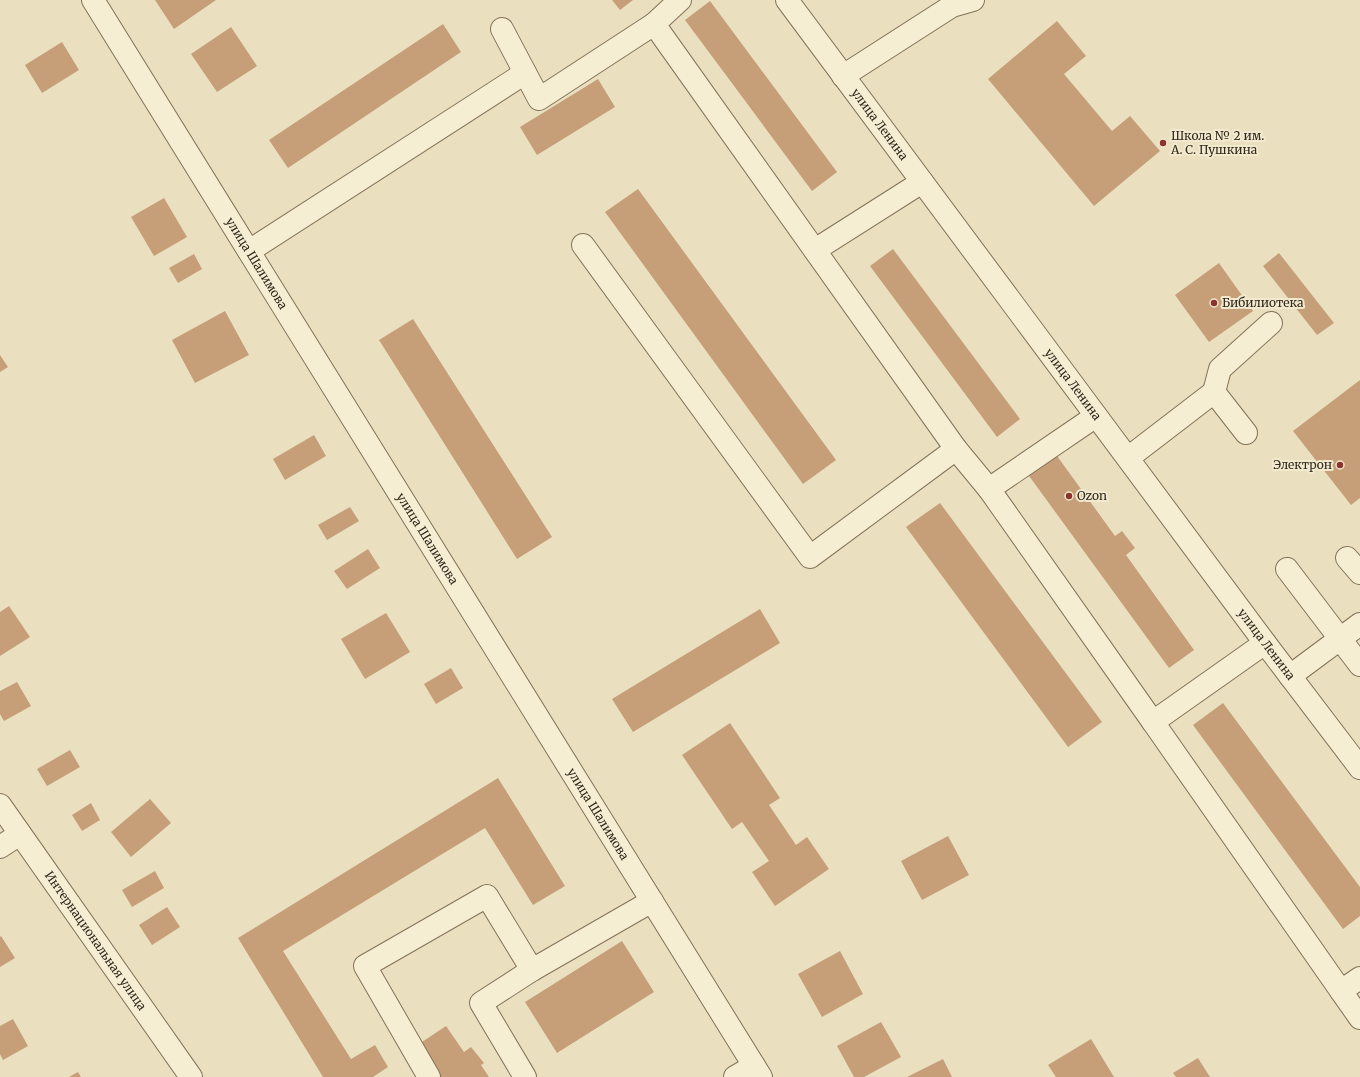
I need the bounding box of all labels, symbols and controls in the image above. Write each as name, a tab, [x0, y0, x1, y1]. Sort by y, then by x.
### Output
street label: улица Ленина	[848, 85, 912, 163]
place label: Школа № 2 им. А. С. Пушкина	[1170, 128, 1264, 157]
marker: Школа № 2 им. А. С. Пушкина	[1158, 138, 1168, 148]
street label: улица Шалимова	[223, 215, 291, 312]
place label: Бибилиотека	[1222, 295, 1304, 310]
marker: Бибилиотека	[1209, 298, 1219, 308]
street label: улица Ленина	[1042, 345, 1105, 423]
place label: Электрон	[1273, 457, 1332, 472]
marker: Электрон	[1335, 460, 1345, 470]
place label: Ozon	[1077, 488, 1107, 503]
street label: улица Шалимова	[394, 490, 462, 588]
marker: Ozon	[1064, 491, 1074, 501]
street label: улица Ленина	[1235, 605, 1299, 683]
street label: улица Шалимова	[564, 765, 633, 863]
street label: Интернациональная улица	[42, 868, 150, 1014]

